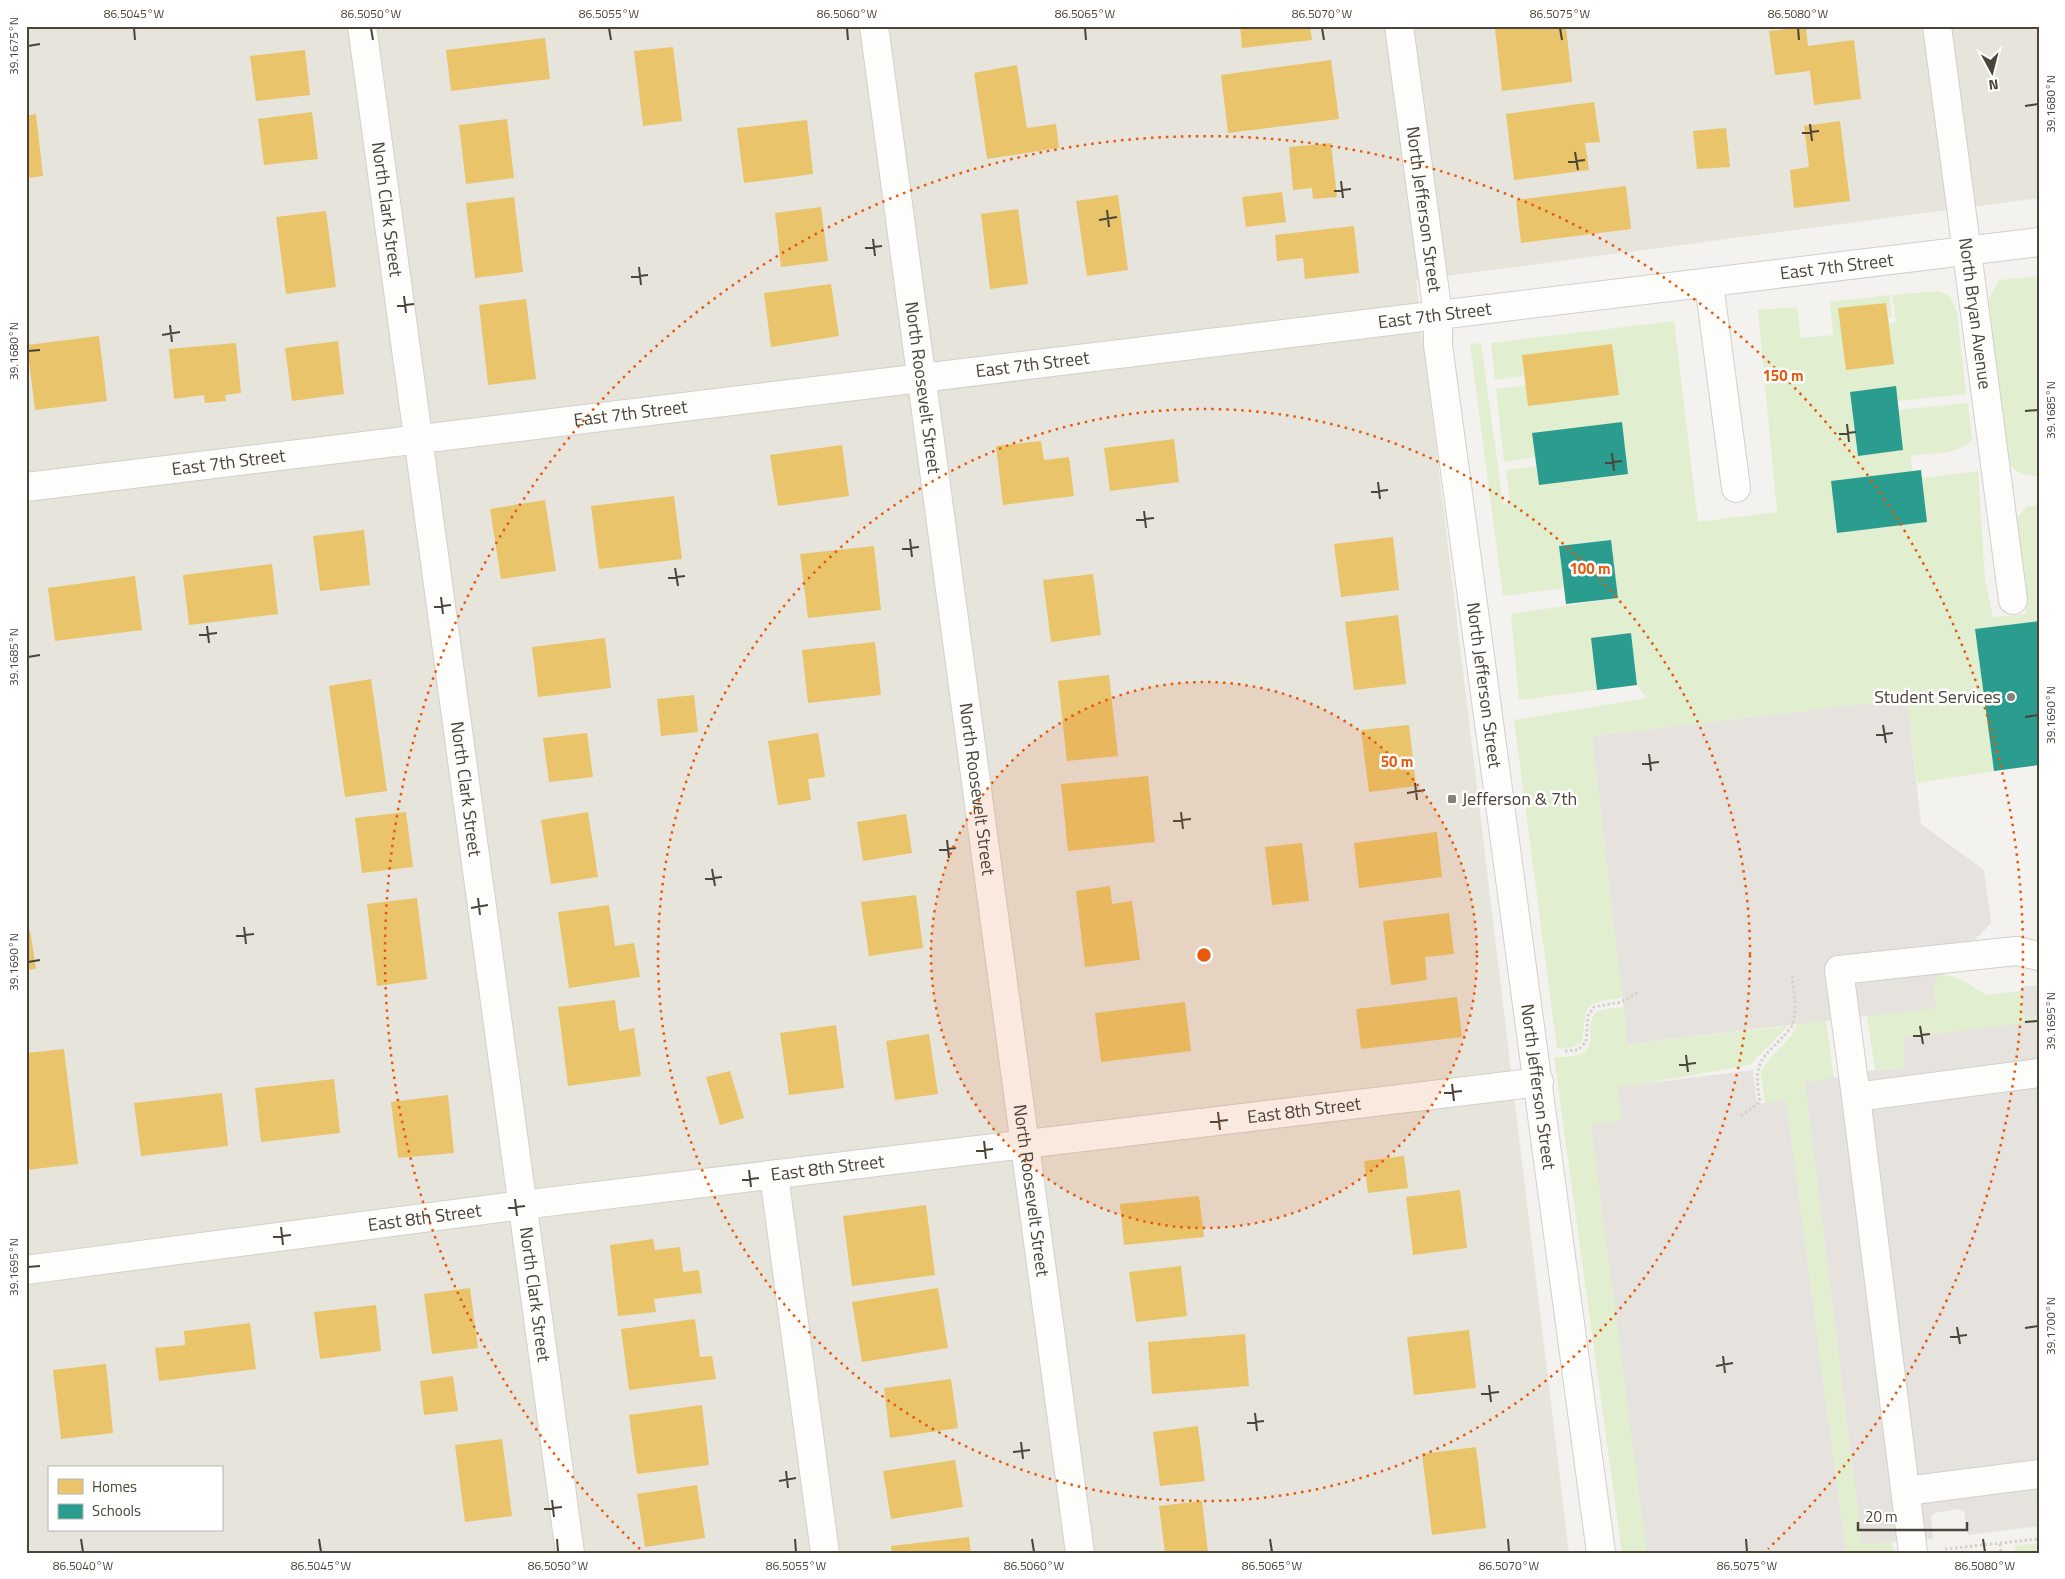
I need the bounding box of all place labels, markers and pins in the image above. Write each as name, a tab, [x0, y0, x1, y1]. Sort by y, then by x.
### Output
place label: Student Services	[1874, 683, 2001, 710]
marker: Student Services	[2005, 691, 2017, 703]
place label: Jefferson & 7th	[1462, 785, 1577, 812]
marker: Jefferson & 7th	[1446, 793, 1458, 805]
centre of rings	[1195, 946, 1213, 964]

